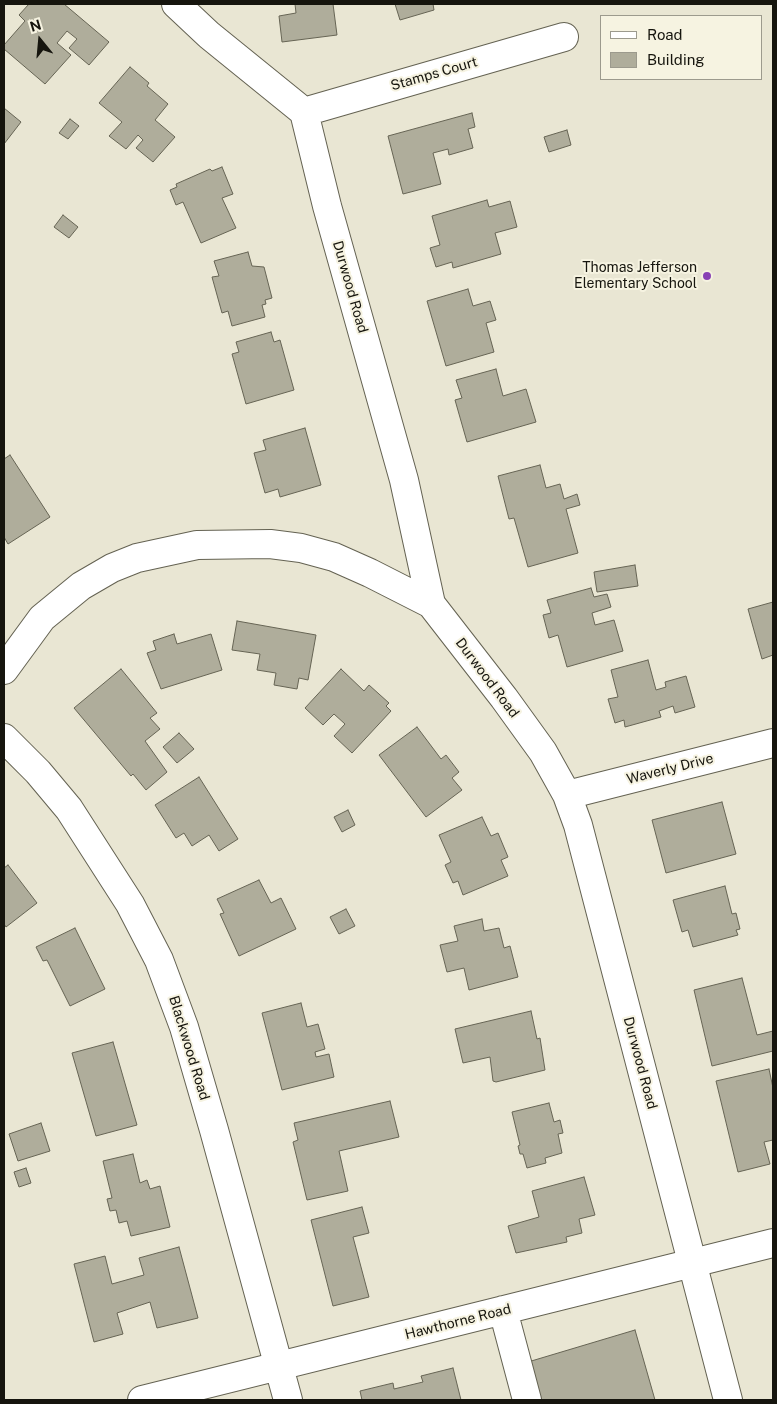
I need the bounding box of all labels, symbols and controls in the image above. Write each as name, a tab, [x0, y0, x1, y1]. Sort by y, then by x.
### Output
north arrow	[15, 15, 65, 65]
legend	[600, 15, 762, 80]
text: N	[28, 16, 43, 35]
text: Road	[647, 26, 683, 43]
text: Building	[647, 51, 705, 68]
street label: Stamps Court	[389, 54, 479, 94]
street label: Durwood Road	[329, 239, 371, 335]
place label: Thomas Jefferson Elementary School	[574, 260, 697, 292]
marker: Thomas Jefferson Elementary School	[701, 270, 713, 282]
street label: Durwood Road	[452, 635, 522, 721]
street label: Waverly Drive	[625, 750, 715, 788]
street label: Blackwood Road	[165, 994, 213, 1102]
street label: Durwood Road	[620, 1015, 660, 1111]
street label: Hawthorne Road	[403, 1301, 513, 1343]

